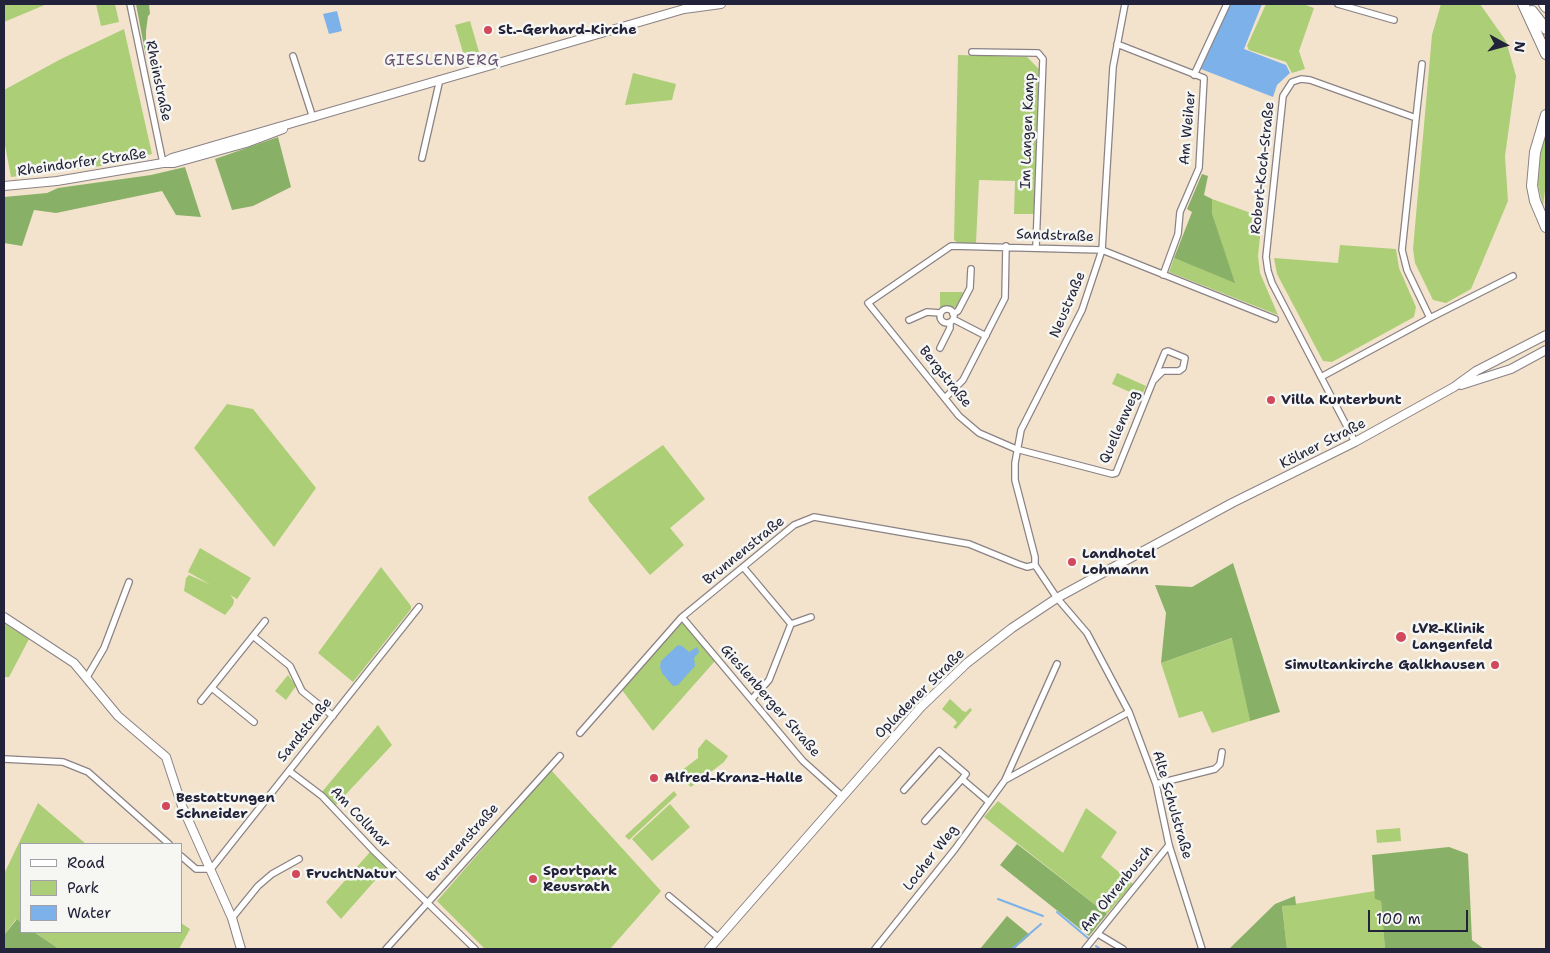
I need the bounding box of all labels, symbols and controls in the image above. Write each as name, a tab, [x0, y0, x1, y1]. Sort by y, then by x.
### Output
north arrow	[1480, 20, 1530, 70]
place label: St.-Gerhard-Kirche	[498, 22, 637, 38]
marker: St.-Gerhard-Kirche	[482, 24, 494, 36]
street label: Rheinstraße	[141, 39, 175, 123]
text: N	[1510, 40, 1529, 53]
district label: GIESLENBERG	[383, 52, 501, 70]
street label: Im Langen Kamp	[1018, 73, 1038, 189]
street label: Am Weiher	[1176, 90, 1200, 166]
street label: Robert-Koch-Straße	[1248, 101, 1278, 235]
street label: Rheindorfer Straße	[16, 146, 148, 180]
street label: Sandstraße	[1016, 226, 1094, 246]
street label: Neustraße	[1047, 269, 1089, 341]
street label: Bergstraße	[915, 343, 975, 411]
street label: Quellenweg	[1096, 388, 1144, 466]
place label: Villa Kunterbunt	[1281, 392, 1401, 408]
marker: Villa Kunterbunt	[1265, 394, 1277, 406]
street label: Kölner Straße	[1277, 415, 1369, 473]
street label: Brunnenstraße	[700, 513, 788, 589]
place label: Landhotel Lohmann	[1082, 546, 1156, 578]
marker: Landhotel Lohmann	[1066, 556, 1078, 568]
place label: LVR-Klinik Langenfeld	[1412, 621, 1493, 654]
marker: LVR-Klinik Langenfeld	[1394, 630, 1408, 644]
street label: Gieslenberger Straße	[716, 641, 824, 761]
street label: Opladener Straße	[872, 646, 968, 742]
place label: Simultankirche Galkhausen	[1284, 657, 1485, 673]
marker: Simultankirche Galkhausen	[1489, 659, 1501, 671]
street label: Sandstraße	[274, 694, 336, 766]
street label: Alte Schulstraße	[1148, 749, 1196, 861]
place label: Alfred-Kranz-Halle	[664, 770, 803, 786]
marker: Alfred-Kranz-Halle	[648, 772, 660, 784]
street label: Am Collmar	[326, 784, 394, 852]
place label: Bestattungen Schneider	[176, 790, 275, 822]
marker: Bestattungen Schneider	[160, 800, 172, 812]
street label: Brunnenstraße	[423, 800, 503, 886]
street label: Locher Weg	[900, 822, 962, 894]
street label: Am Ohrenbusch	[1077, 842, 1157, 936]
legend	[20, 843, 182, 933]
text: Road	[67, 853, 105, 873]
place label: Sportpark Reusrath	[543, 863, 617, 896]
place label: FruchtNatur	[306, 866, 397, 882]
marker: FruchtNatur	[290, 868, 302, 880]
marker: Sportpark Reusrath	[527, 873, 539, 885]
text: Park	[67, 878, 99, 898]
scale bar	[1370, 900, 1470, 932]
text: Water	[67, 903, 111, 923]
text: 100 m	[1376, 909, 1421, 929]

